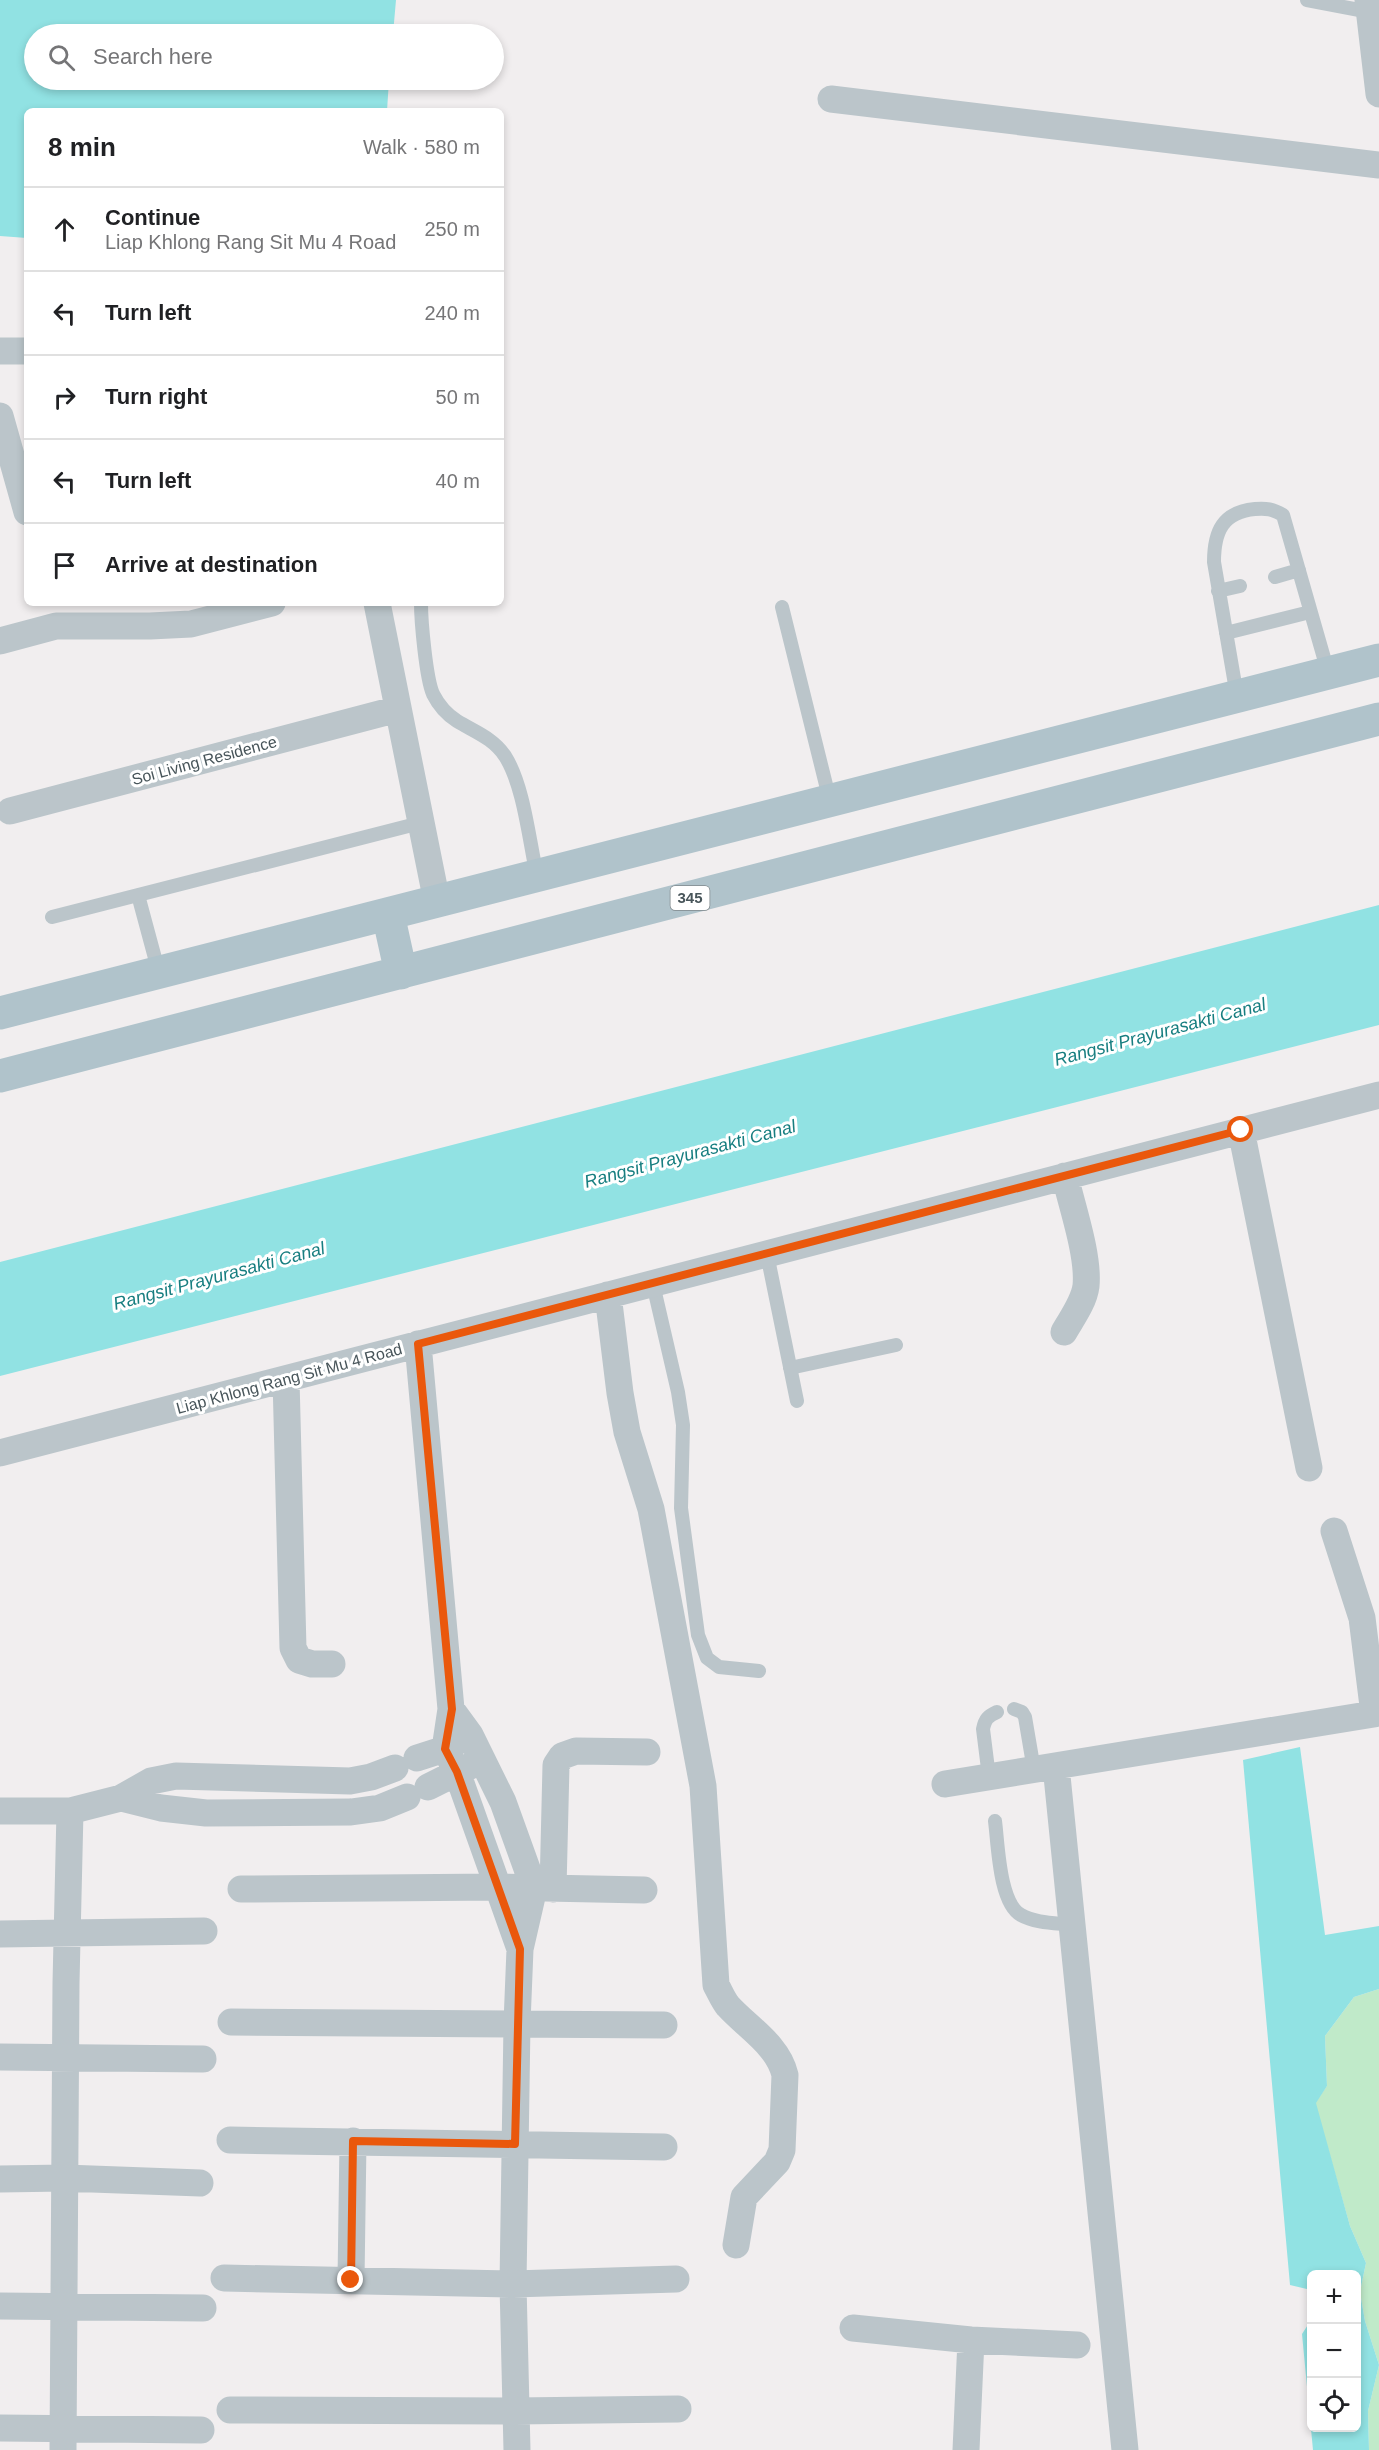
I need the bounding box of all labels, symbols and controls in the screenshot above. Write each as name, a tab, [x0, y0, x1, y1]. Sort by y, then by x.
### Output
search box	[24, 24, 504, 90]
icon: search	[45, 41, 78, 74]
text: Search here	[93, 44, 213, 69]
text: 8 min	[48, 132, 116, 162]
text: Walk · 580 m	[363, 136, 480, 158]
text: Continue	[105, 205, 200, 230]
icon: ahead	[48, 213, 81, 246]
text: 250 m	[424, 218, 480, 240]
text: Liap Khlong Rang Sit Mu 4 Road	[105, 231, 396, 253]
icon: left	[48, 297, 81, 330]
text: Turn left	[105, 300, 191, 325]
text: 240 m	[424, 302, 480, 324]
icon: right	[48, 381, 81, 414]
text: Turn right	[105, 384, 207, 409]
text: 50 m	[436, 386, 480, 408]
icon: left	[48, 465, 81, 498]
text: Turn left	[105, 468, 191, 493]
text: 40 m	[436, 470, 480, 492]
icon: arrive	[48, 549, 81, 582]
text: Arrive at destination	[105, 552, 318, 577]
street label: Soi Living Residence	[130, 733, 279, 788]
road number: 345	[670, 886, 710, 910]
water label: Rangsit Prayurasakti Canal	[1052, 994, 1269, 1070]
water label: Rangsit Prayurasakti Canal	[582, 1116, 799, 1192]
route start	[1227, 1116, 1253, 1142]
water label: Rangsit Prayurasakti Canal	[111, 1238, 328, 1314]
street label: Liap Khlong Rang Sit Mu 4 Road	[174, 1340, 404, 1417]
route end	[337, 2266, 363, 2292]
map controls	[1307, 2270, 1361, 2432]
button: +	[1307, 2270, 1361, 2324]
button: −	[1307, 2324, 1361, 2378]
button: locate	[1307, 2378, 1361, 2432]

